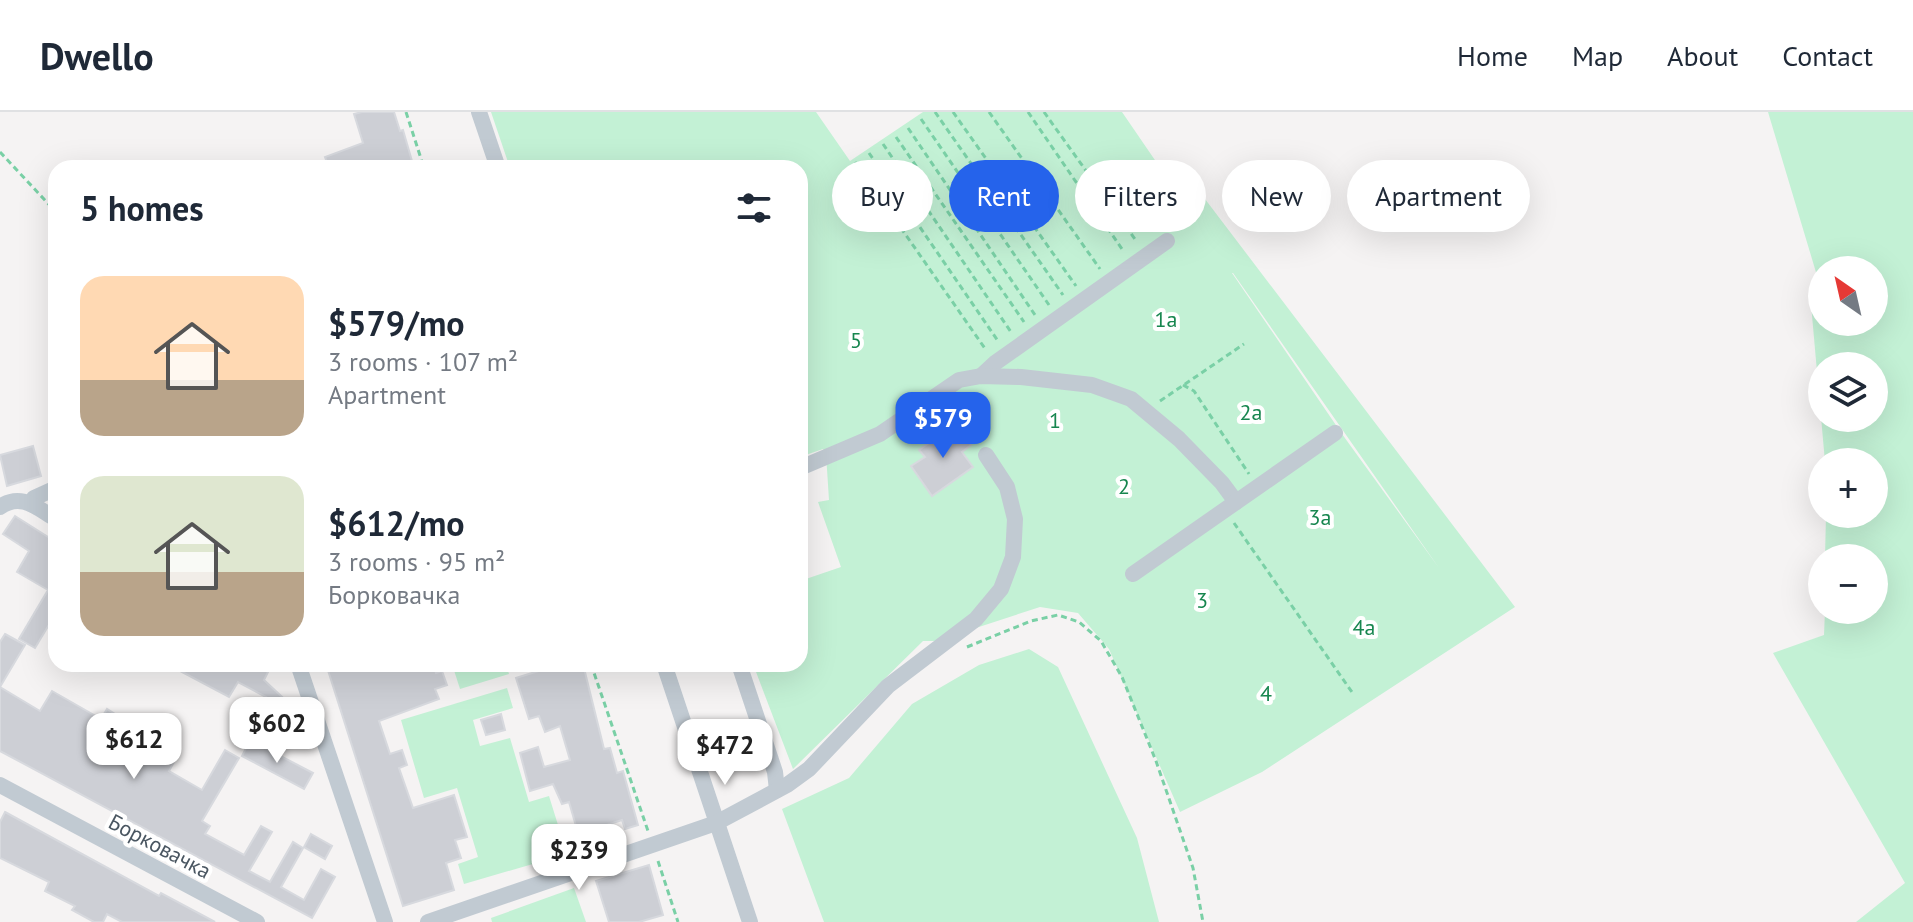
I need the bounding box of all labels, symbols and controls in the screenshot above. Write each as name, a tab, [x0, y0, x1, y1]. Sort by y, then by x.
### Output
text: Dwello	[40, 31, 154, 80]
text: Home	[1457, 37, 1528, 74]
text: Map	[1572, 37, 1623, 74]
text: About	[1667, 37, 1738, 74]
text: Contact	[1782, 37, 1873, 74]
chip: Buy	[832, 160, 933, 232]
chip: Rent	[949, 160, 1059, 232]
chip: Filters	[1075, 160, 1206, 232]
chip: New	[1222, 160, 1331, 232]
chip: Apartment	[1347, 160, 1530, 232]
text: 5 homes	[80, 186, 204, 230]
icon: filters	[732, 186, 776, 230]
north arrow	[1808, 256, 1888, 336]
map controls	[1808, 256, 1888, 624]
text: $579/mo	[328, 301, 465, 345]
park label: 1a	[1155, 305, 1177, 333]
icon: home	[144, 308, 240, 404]
park label: 5	[850, 326, 862, 354]
text: 3 rooms · 107 m²	[328, 345, 518, 378]
button: layers	[1808, 352, 1888, 432]
text: Apartment	[328, 378, 446, 411]
pin: $579	[896, 392, 990, 460]
park label: 2a	[1240, 398, 1262, 426]
text: $579	[914, 401, 972, 434]
park label: 1	[1049, 406, 1061, 434]
button: +	[1808, 448, 1888, 528]
park label: 2	[1118, 472, 1130, 500]
text: $612/mo	[328, 501, 465, 545]
park label: 3a	[1309, 503, 1331, 531]
icon: home	[144, 508, 240, 604]
button: −	[1808, 544, 1888, 624]
text: 3 rooms · 95 m²	[328, 545, 505, 578]
text: Борковачка	[328, 578, 460, 611]
park label: 3	[1196, 586, 1208, 614]
park label: 4a	[1353, 613, 1375, 641]
park label: 4	[1260, 679, 1272, 707]
pin: $602	[230, 697, 324, 765]
text: $602	[248, 706, 306, 739]
pin: $612	[87, 713, 181, 781]
pin: $472	[678, 719, 772, 787]
text: $612	[105, 722, 163, 755]
text: $472	[696, 728, 754, 761]
street label: Борковачка	[104, 807, 216, 885]
pin: $239	[532, 824, 626, 892]
text: $239	[550, 833, 608, 866]

